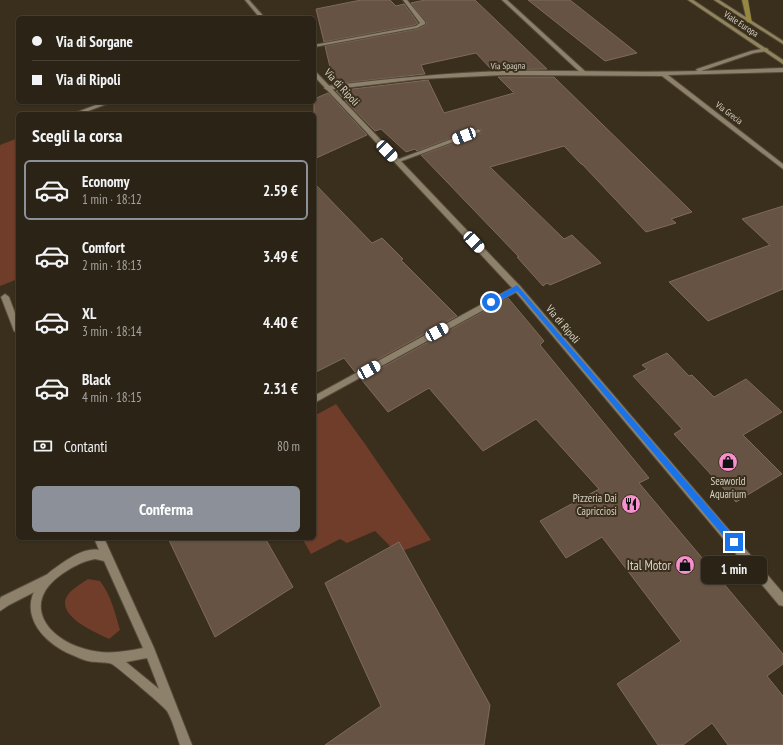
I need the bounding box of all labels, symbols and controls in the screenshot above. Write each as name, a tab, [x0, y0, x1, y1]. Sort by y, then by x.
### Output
street label: Viale Europa	[721, 8, 761, 39]
text: Via di Sorgane	[56, 32, 133, 51]
street label: Via Spagna	[490, 60, 526, 71]
street label: Via di Ripoli	[321, 65, 363, 109]
text: Via di Ripoli	[56, 70, 121, 89]
street label: Via Grecia	[713, 98, 745, 127]
text: Scegli la corsa	[32, 124, 122, 147]
car	[451, 126, 477, 146]
car	[374, 138, 400, 164]
icon: car	[34, 172, 70, 208]
text: Economy	[82, 172, 130, 191]
text: 2.59 €	[263, 181, 298, 200]
text: 1 min · 18:12	[82, 191, 142, 208]
car	[461, 229, 487, 255]
icon: car	[34, 238, 70, 274]
text: Comfort	[82, 238, 125, 257]
text: 3.49 €	[263, 247, 298, 266]
text: 2 min · 18:13	[82, 257, 142, 274]
route start	[482, 293, 500, 311]
street label: Via di Ripoli	[542, 301, 583, 346]
icon: car	[34, 304, 70, 340]
text: XL	[82, 304, 96, 323]
text: 4.40 €	[263, 313, 298, 332]
car	[424, 321, 450, 343]
text: 3 min · 18:14	[82, 323, 142, 340]
car	[356, 359, 382, 381]
icon: car	[34, 370, 70, 406]
text: Black	[82, 370, 111, 389]
text: 2.31 €	[263, 379, 298, 398]
text: 4 min · 18:15	[82, 389, 142, 406]
icon: cash	[32, 435, 54, 457]
text: Contanti	[64, 437, 108, 456]
text: 80 m	[277, 438, 300, 455]
shop icon: Seaworld Aquarium	[717, 451, 739, 473]
place label: Seaworld Aquarium	[710, 474, 746, 501]
button: Conferma	[32, 486, 300, 532]
place label: Pizzeria Dai Capricciosi	[573, 491, 617, 518]
restaurant icon: Pizzeria Dai Capricciosi	[620, 493, 642, 515]
route end	[725, 533, 743, 551]
shop icon: Ital Motor	[674, 554, 696, 576]
callout: 1 min	[701, 556, 767, 584]
place label: Ital Motor	[627, 557, 671, 574]
text: 1 min	[721, 561, 747, 578]

